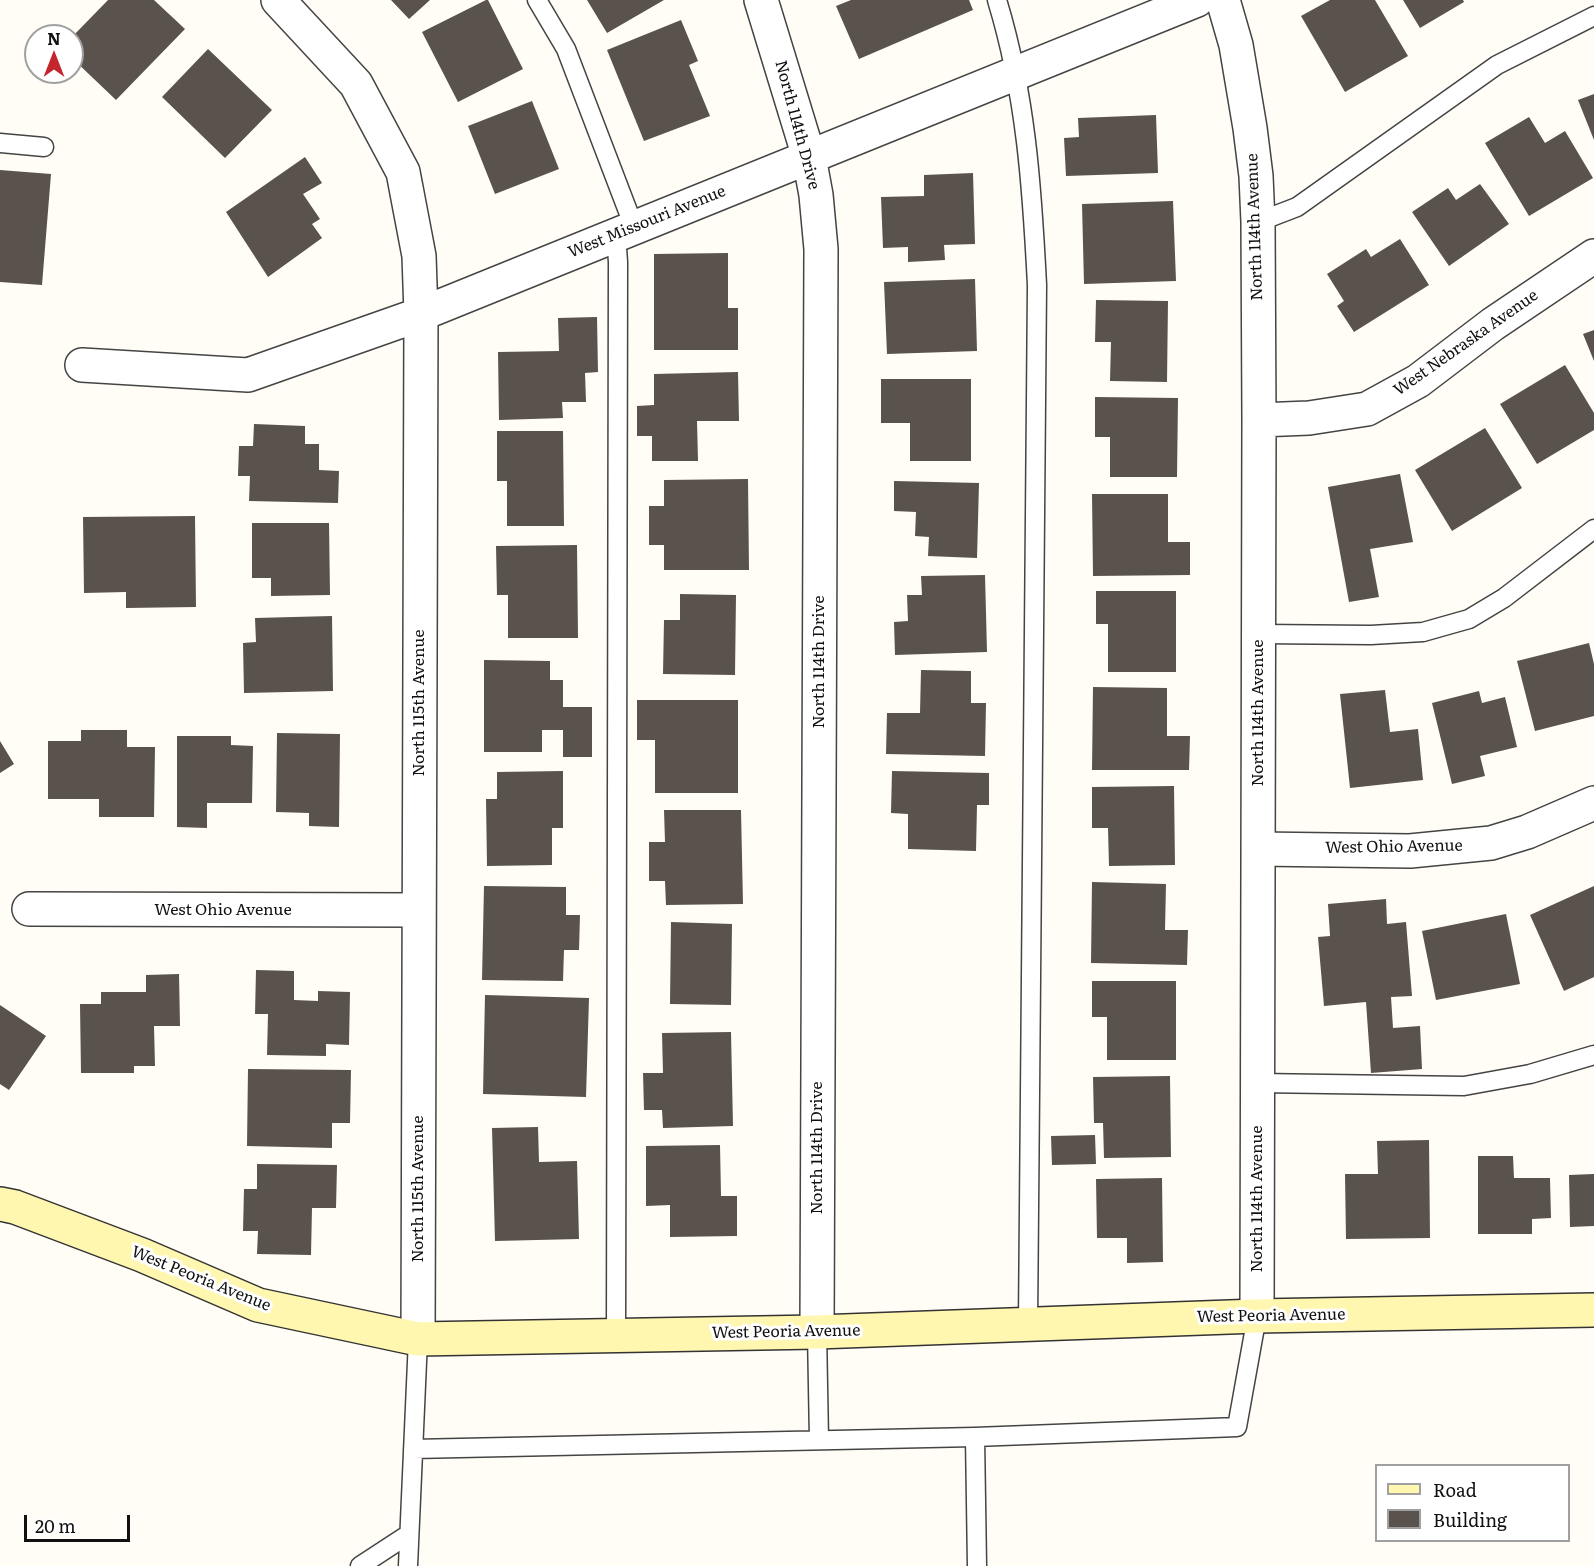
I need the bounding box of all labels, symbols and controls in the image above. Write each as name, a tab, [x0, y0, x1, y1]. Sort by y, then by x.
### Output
north arrow	[24, 24, 84, 84]
text: N	[47, 26, 61, 50]
street label: North 114th Drive	[771, 58, 823, 192]
street label: North 114th Avenue	[1243, 153, 1267, 301]
street label: West Missouri Avenue	[565, 182, 729, 262]
street label: West Nebraska Avenue	[1390, 286, 1542, 400]
street label: North 114th Drive	[809, 595, 829, 729]
street label: North 115th Avenue	[409, 629, 429, 777]
street label: North 114th Avenue	[1248, 639, 1268, 787]
street label: West Ohio Avenue	[1325, 836, 1463, 858]
street label: West Ohio Avenue	[154, 900, 292, 920]
street label: North 114th Drive	[807, 1081, 827, 1215]
street label: North 115th Avenue	[408, 1115, 428, 1263]
street label: North 114th Avenue	[1247, 1125, 1267, 1273]
street label: West Peoria Avenue	[128, 1242, 274, 1316]
street label: West Peoria Avenue	[1196, 1305, 1346, 1327]
street label: West Peoria Avenue	[711, 1321, 861, 1343]
legend	[1375, 1464, 1570, 1542]
text: Road	[1433, 1476, 1477, 1503]
scale bar	[27, 1503, 134, 1541]
text: Building	[1433, 1506, 1507, 1533]
text: 20 m	[35, 1512, 76, 1539]

